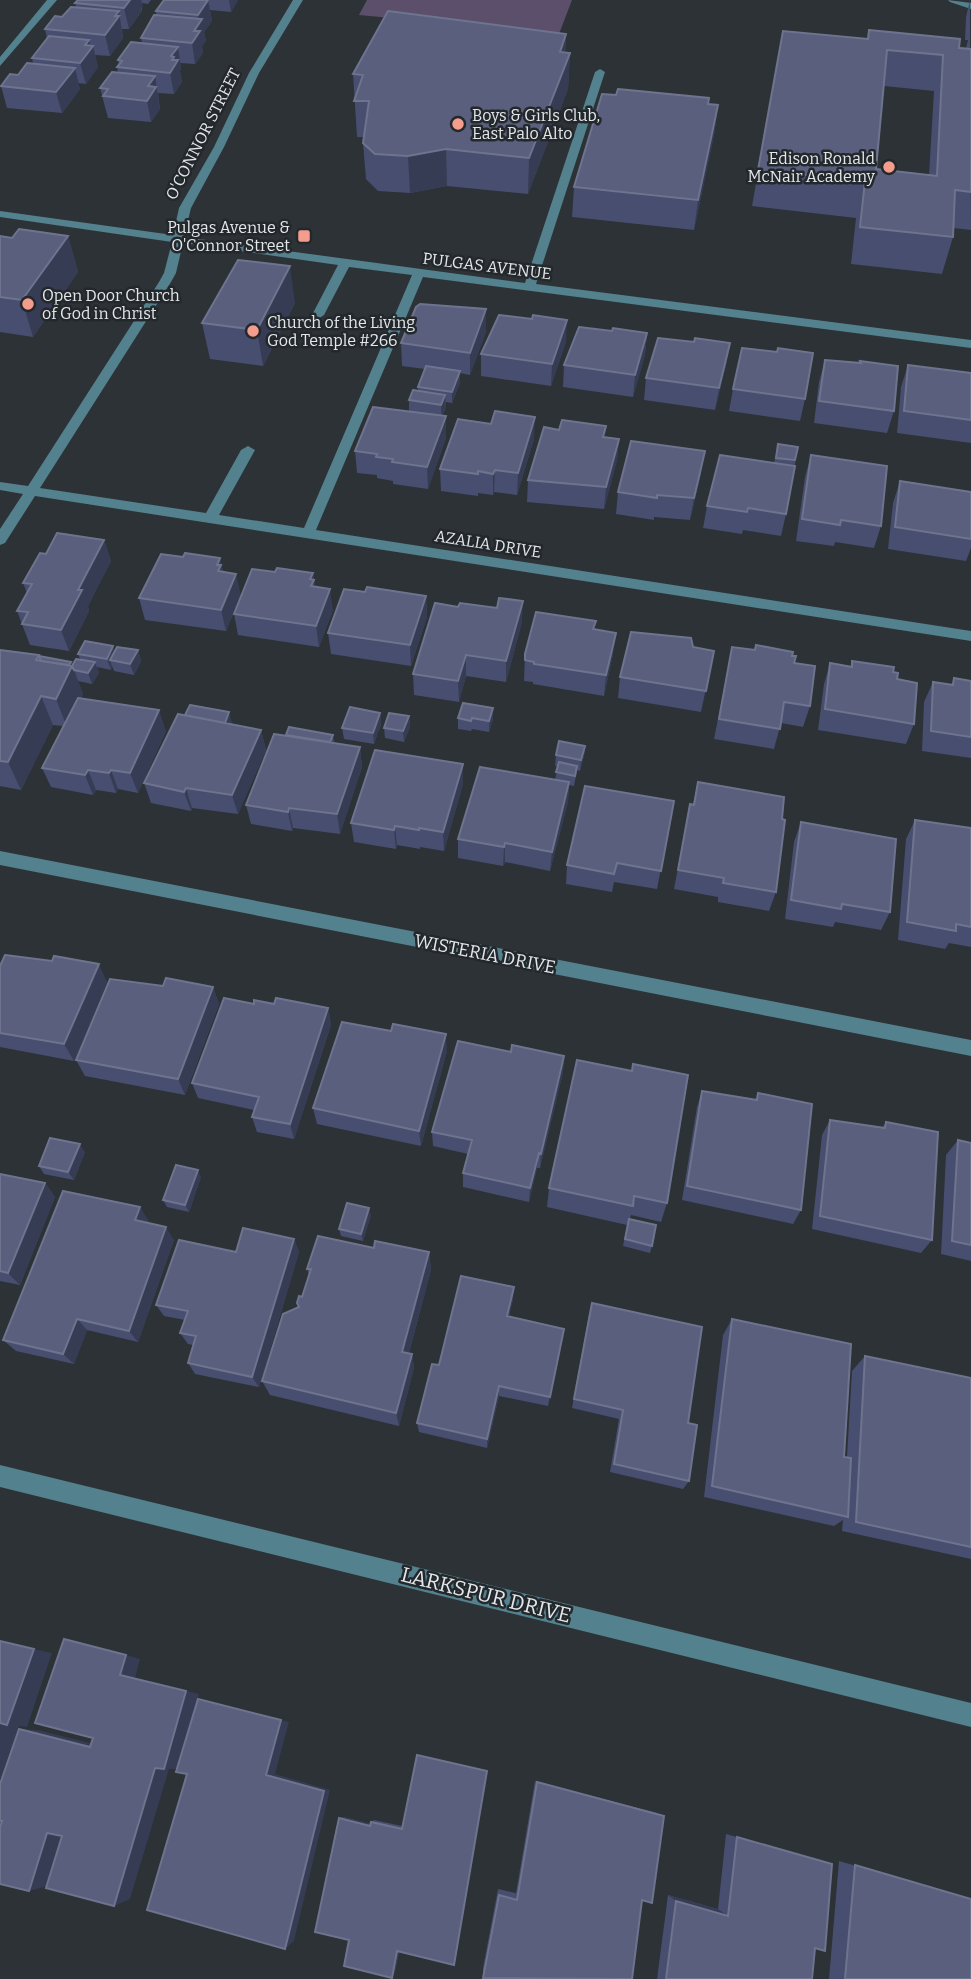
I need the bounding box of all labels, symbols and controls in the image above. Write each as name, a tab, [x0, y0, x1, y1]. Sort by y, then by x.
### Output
street label: O'CONNOR STREET	[162, 65, 244, 203]
place label: Boys & Girls Club, East Palo Alto	[472, 106, 600, 143]
marker: Boys & Girls Club, East Palo Alto	[450, 116, 466, 132]
place label: Edison Ronald McNair Academy	[747, 149, 876, 186]
marker: Edison Ronald McNair Academy	[881, 159, 897, 175]
place label: Pulgas Avenue & O'Connor Street	[167, 218, 290, 255]
marker: Pulgas Avenue & O'Connor Street	[296, 228, 312, 244]
street label: PULGAS AVENUE	[422, 249, 552, 283]
place label: Open Door Church of God in Christ	[42, 286, 180, 323]
marker: Open Door Church of God in Christ	[20, 296, 36, 312]
place label: Church of the Living God Temple #266	[267, 313, 415, 350]
marker: Church of the Living God Temple #266	[245, 323, 261, 339]
street label: AZALIA DRIVE	[433, 526, 543, 562]
street label: WISTERIA DRIVE	[413, 930, 557, 978]
street label: LARKSPUR DRIVE	[398, 1561, 574, 1629]

